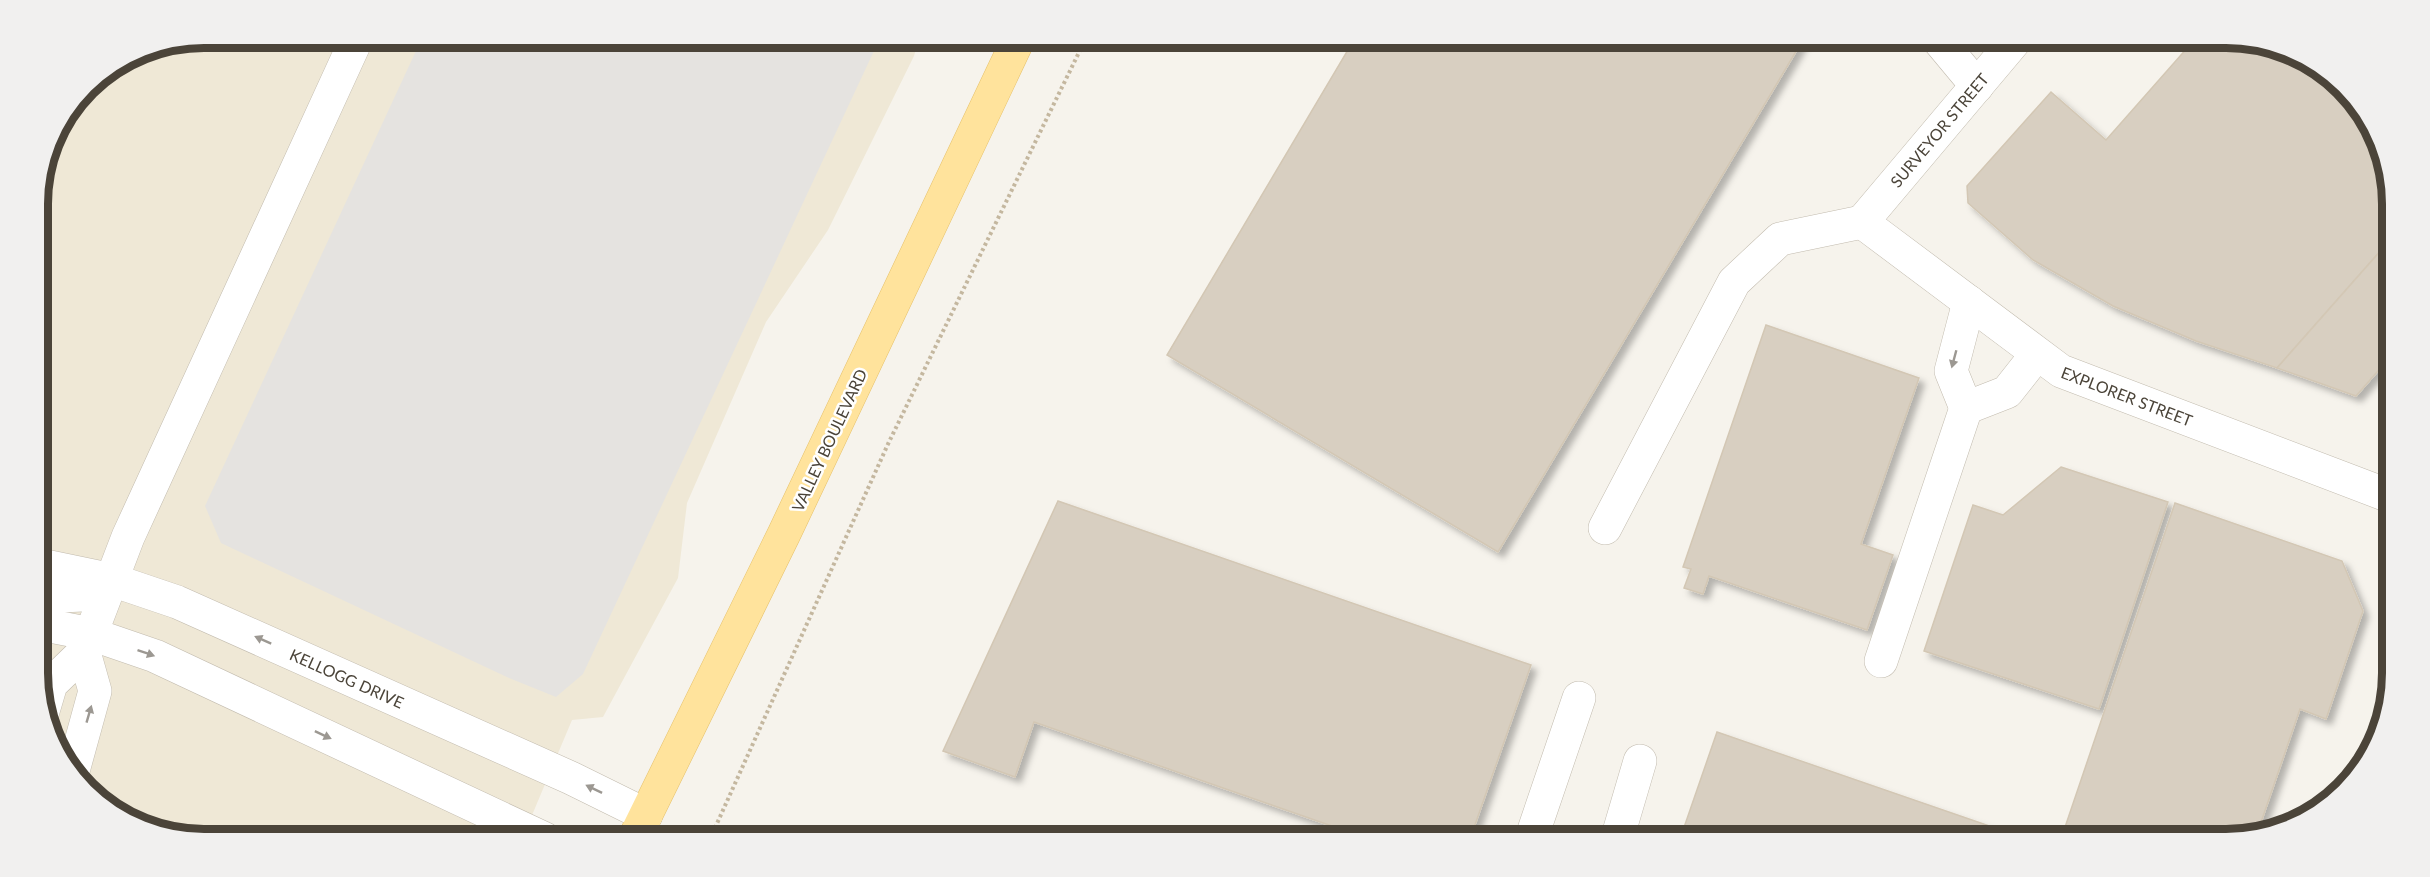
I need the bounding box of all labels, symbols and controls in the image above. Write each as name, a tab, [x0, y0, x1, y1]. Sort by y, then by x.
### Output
street label: SURVEYOR STREET	[1886, 69, 1992, 191]
one-way arrow	[1949, 350, 1958, 368]
street label: EXPLORER STREET	[2059, 362, 2196, 430]
street label: VALLEY BOULEVARD	[788, 366, 870, 514]
one-way arrow	[253, 635, 271, 645]
street label: KELLOGG DRIVE	[287, 644, 407, 712]
one-way arrow	[137, 649, 155, 659]
one-way arrow	[84, 705, 94, 724]
one-way arrow	[315, 731, 332, 740]
one-way arrow	[585, 784, 602, 793]

